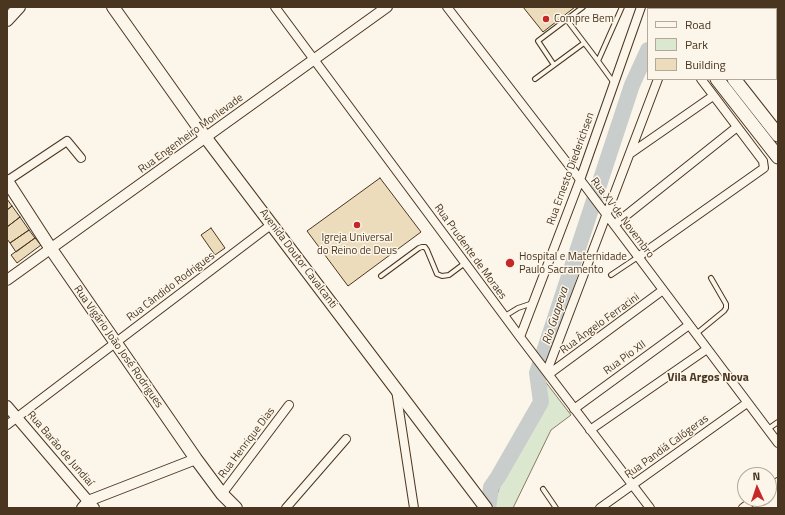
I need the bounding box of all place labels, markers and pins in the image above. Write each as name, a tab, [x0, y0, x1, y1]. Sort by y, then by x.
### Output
place label: Compre Bem	[554, 12, 614, 26]
marker: Compre Bem	[541, 14, 551, 24]
marker: Igreja Universal do Reino de Deus	[352, 220, 362, 230]
place label: Igreja Universal do Reino de Deus	[317, 231, 397, 257]
place label: Hospital e Maternidade Paulo Sacramento	[519, 250, 627, 276]
marker: Hospital e Maternidade Paulo Sacramento	[504, 257, 516, 269]

